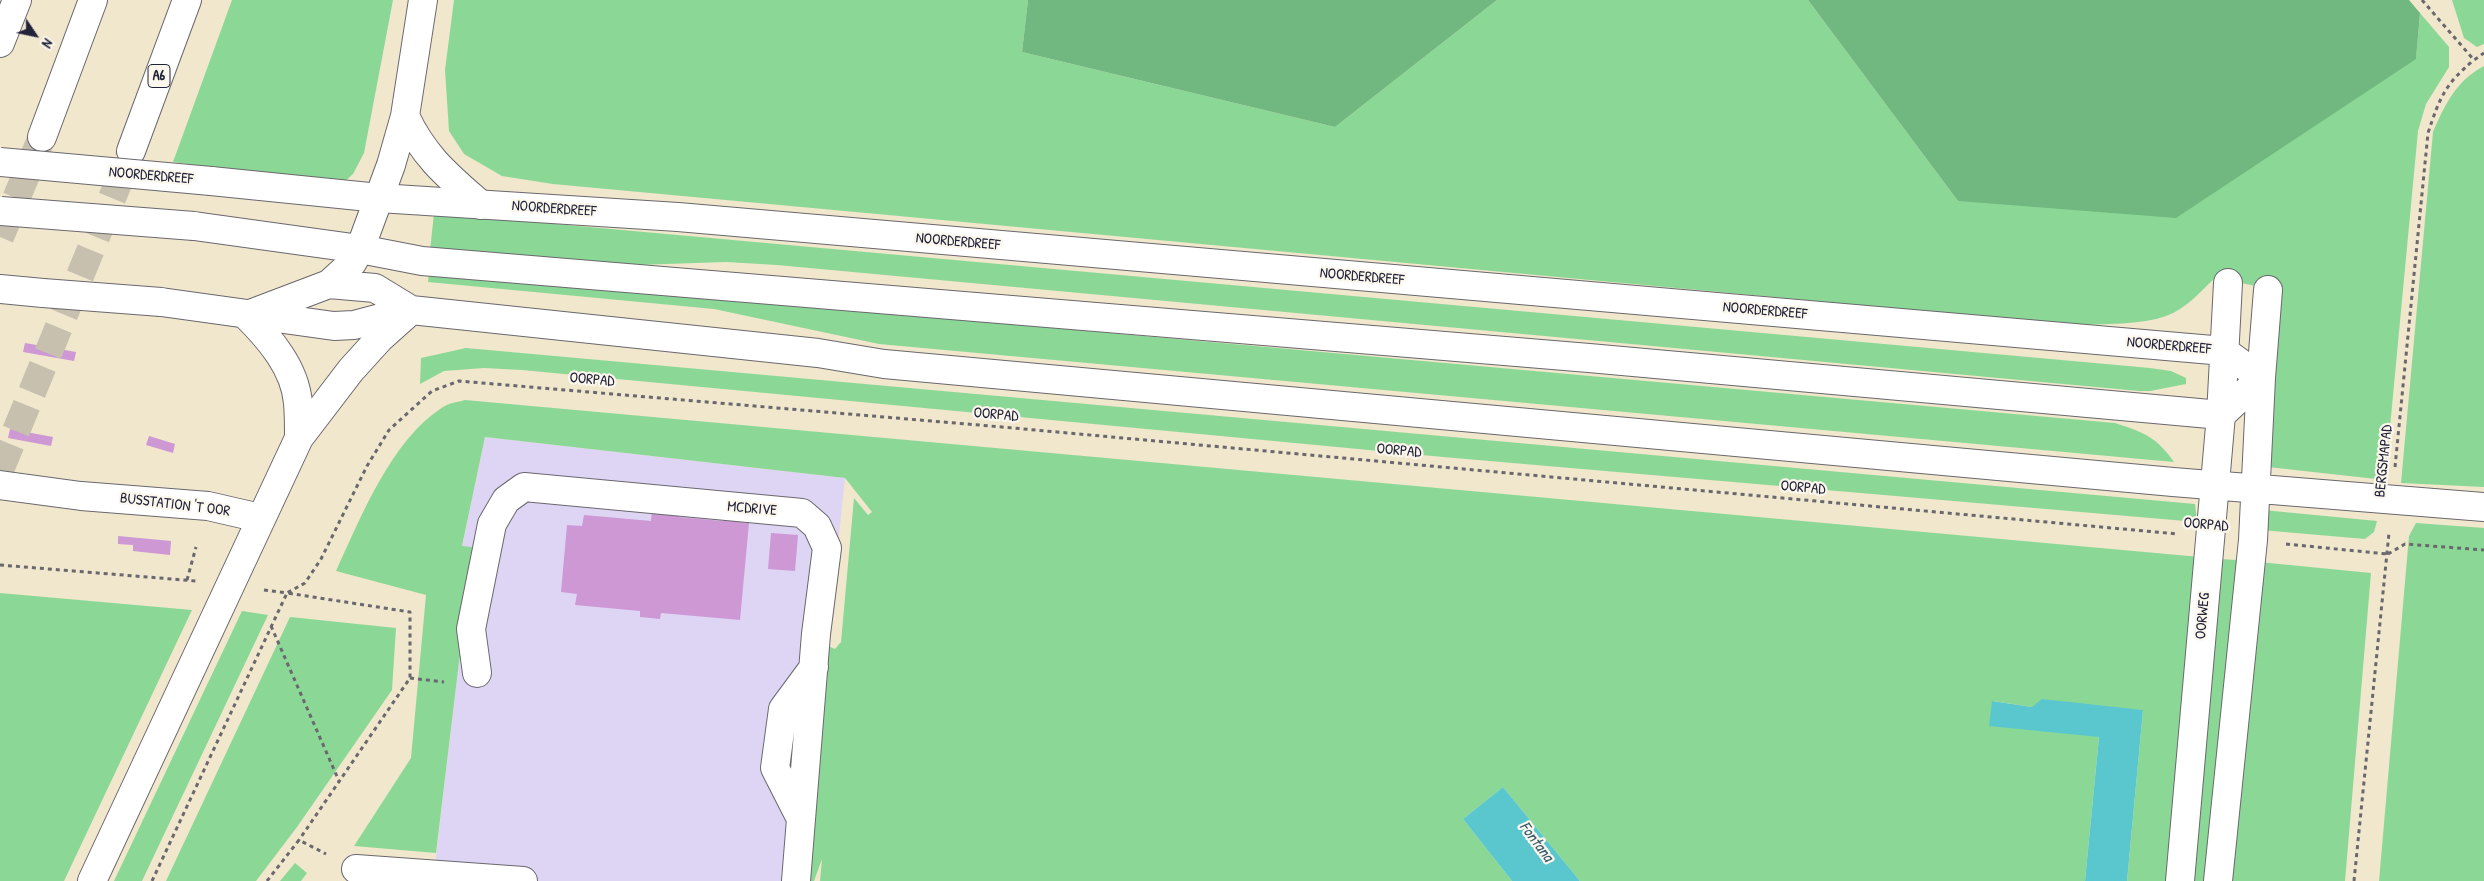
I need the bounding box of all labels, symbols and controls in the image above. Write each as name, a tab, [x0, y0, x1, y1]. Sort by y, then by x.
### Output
north arrow	[10, 10, 60, 60]
text: N	[38, 35, 58, 52]
road number: A6	[148, 64, 170, 88]
street label: NOORDERDREEF	[108, 163, 194, 189]
street label: NOORDERDREEF	[511, 197, 597, 221]
street label: NOORDERDREEF	[915, 229, 1001, 255]
street label: NOORDERDREEF	[1319, 264, 1405, 290]
street label: NOORDERDREEF	[1722, 298, 1808, 324]
street label: NOORDERDREEF	[2126, 333, 2212, 359]
street label: OORPAD	[569, 369, 615, 391]
street label: OORPAD	[973, 404, 1019, 426]
street label: BERGSMAPAD	[2371, 424, 2397, 498]
street label: OORPAD	[1376, 440, 1422, 462]
street label: OORPAD	[1780, 477, 1826, 499]
street label: BUSSTATION 'T OOR	[119, 489, 231, 521]
street label: MCDRIVE	[726, 498, 778, 520]
street label: OORPAD	[2183, 514, 2229, 536]
street label: OORWEG	[2192, 592, 2214, 640]
water label: Fontana	[1515, 818, 1557, 866]

